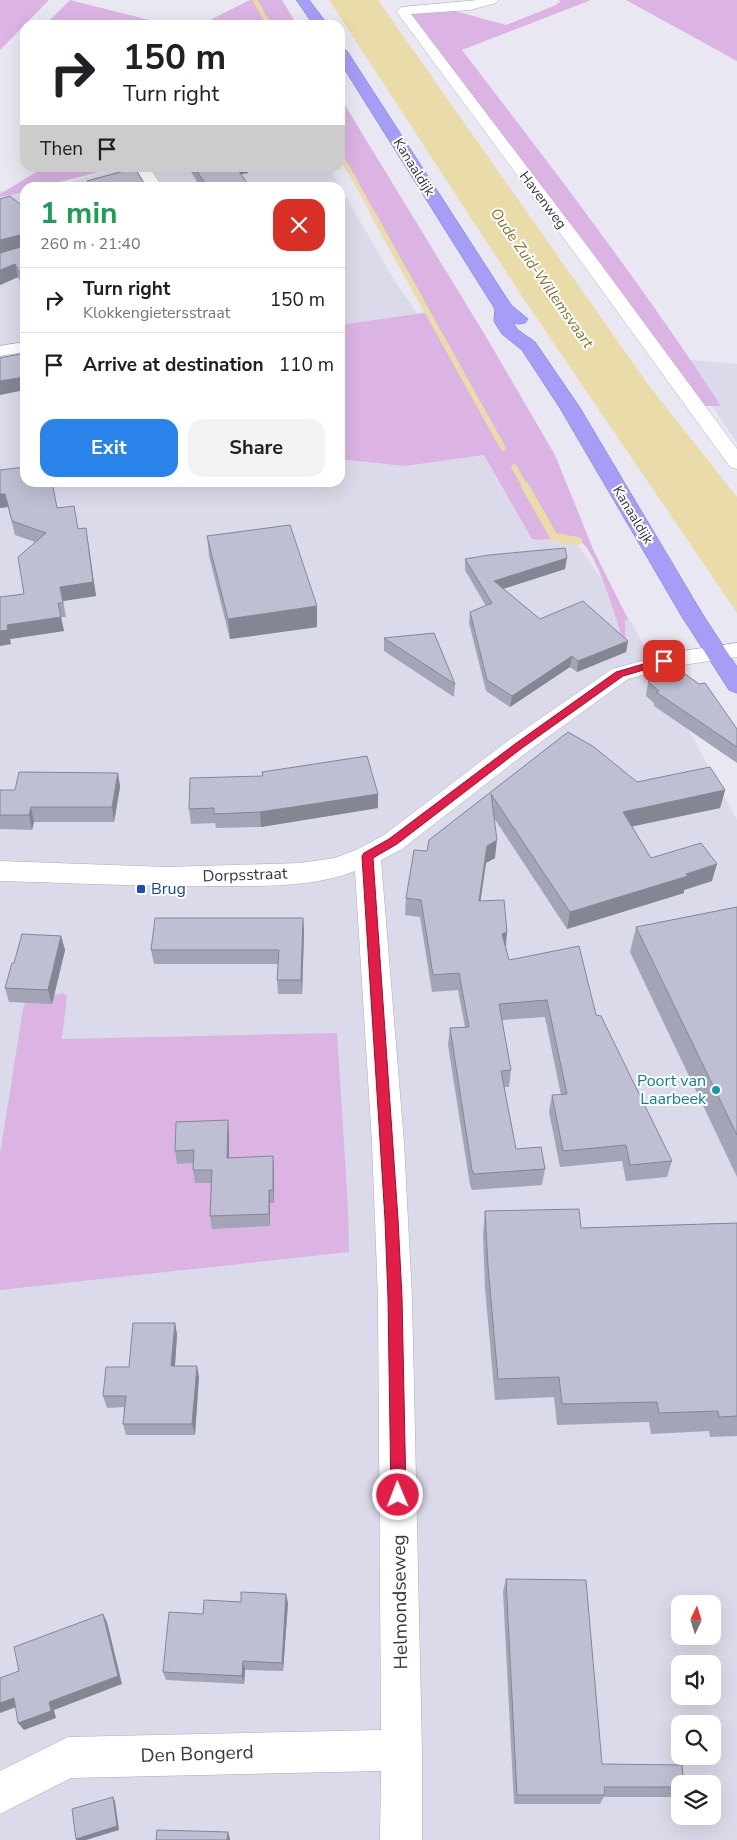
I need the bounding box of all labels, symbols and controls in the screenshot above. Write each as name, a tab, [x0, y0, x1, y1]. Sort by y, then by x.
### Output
text: 150 m	[123, 34, 226, 81]
icon: right	[40, 40, 105, 105]
text: Turn right	[123, 79, 219, 109]
icon: arrive	[93, 135, 121, 163]
street label: Kanaaldijk	[389, 135, 440, 200]
text: Then	[40, 136, 83, 162]
street label: Havenweg	[515, 167, 571, 233]
text: 1 min	[40, 193, 118, 234]
button: close	[273, 199, 325, 251]
water label: Oude Zuid-Willemsvaart	[486, 204, 598, 353]
text: 260 m · 21:40	[40, 233, 141, 255]
text: Turn right	[83, 276, 170, 302]
icon: right	[40, 286, 68, 314]
text: 150 m	[270, 287, 325, 313]
text: Klokkengietersstraat	[83, 302, 230, 324]
icon: arrive	[40, 351, 68, 379]
text: Arrive at destination	[83, 352, 264, 378]
text: 110 m	[279, 352, 334, 378]
button: Exit	[40, 419, 178, 477]
button: Share	[188, 419, 325, 477]
street label: Kanaaldijk	[608, 482, 658, 549]
pin	[643, 640, 685, 682]
icon: arrive	[650, 647, 678, 675]
street label: Dorpsstraat	[202, 863, 288, 887]
place label: Brug	[151, 878, 186, 900]
marker: Brug	[135, 883, 147, 895]
place label: Poort van Laarbeek	[637, 1070, 707, 1110]
marker: Poort van Laarbeek	[710, 1084, 722, 1096]
position arrow	[371, 1468, 423, 1520]
street label: Helmondseweg	[386, 1534, 414, 1670]
north arrow	[671, 1595, 721, 1645]
map controls	[671, 1595, 721, 1825]
button: sound	[671, 1655, 721, 1705]
button: search	[671, 1715, 721, 1765]
street label: Den Bongerd	[140, 1739, 254, 1769]
button: layers	[671, 1775, 721, 1825]

